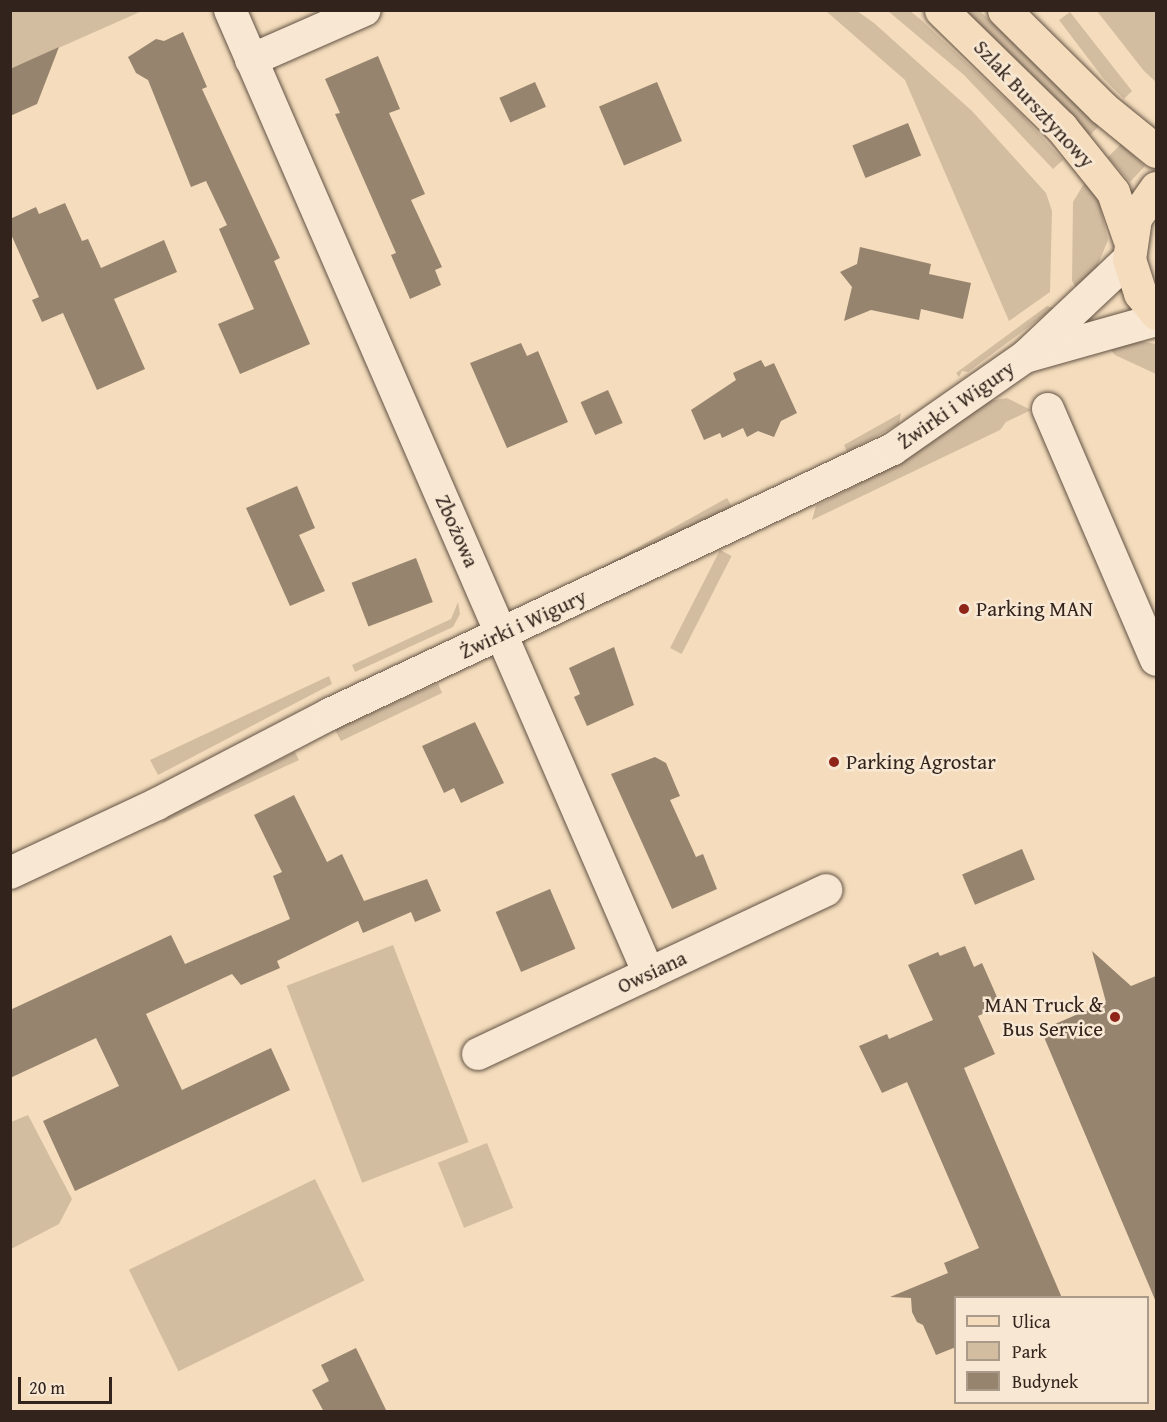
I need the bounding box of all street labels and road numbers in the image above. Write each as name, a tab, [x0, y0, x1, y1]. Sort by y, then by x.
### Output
street label: Szlak Bursztynowy	[968, 35, 1100, 173]
street label: Żwirki i Wigury	[893, 355, 1019, 455]
street label: Zbożowa	[430, 491, 484, 571]
street label: Żwirki i Wigury	[456, 584, 590, 664]
street label: Owsiana	[613, 945, 691, 999]

